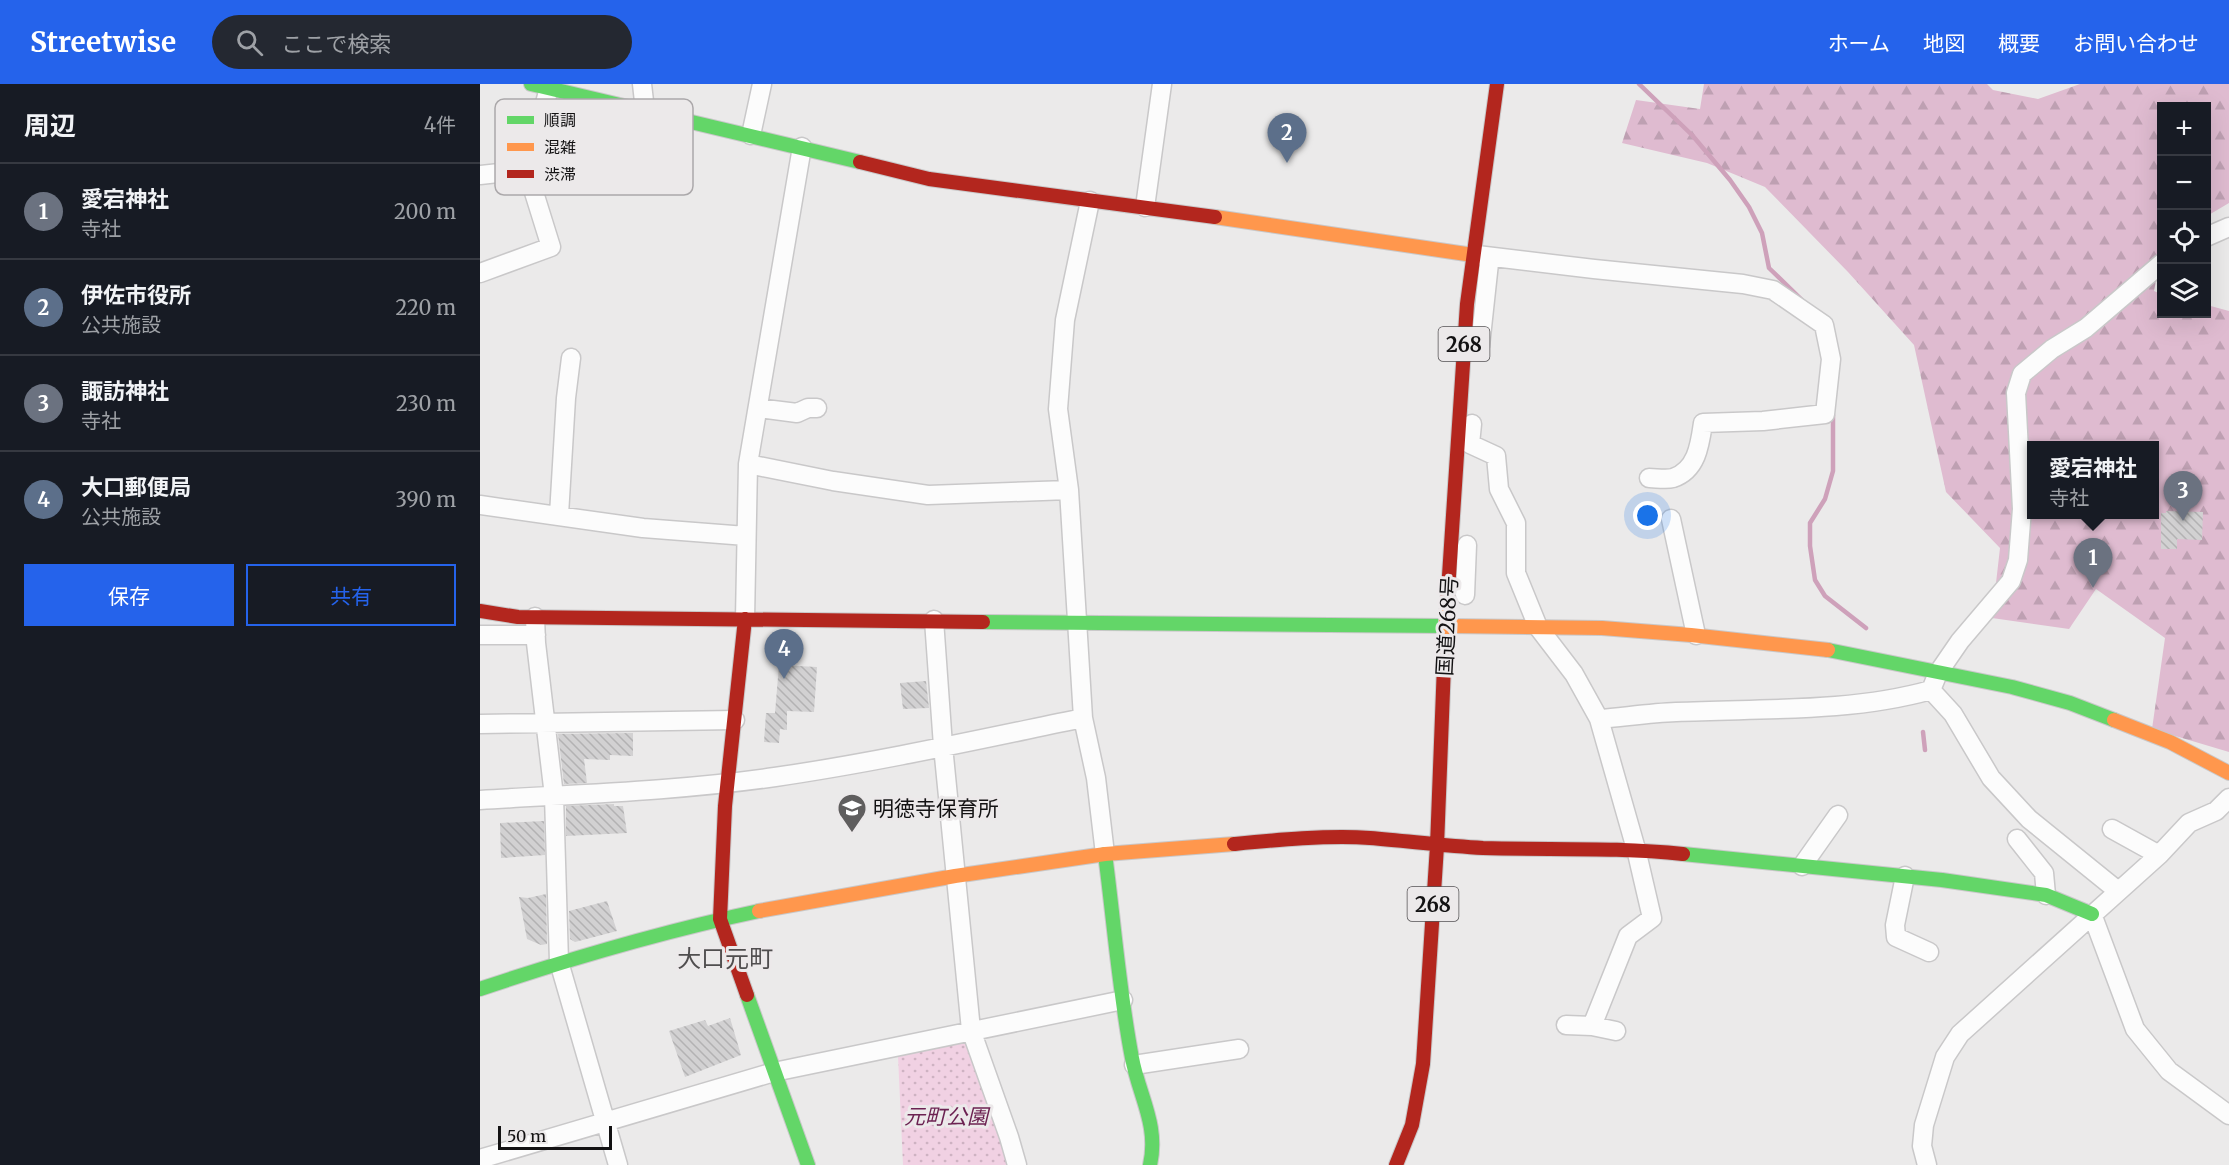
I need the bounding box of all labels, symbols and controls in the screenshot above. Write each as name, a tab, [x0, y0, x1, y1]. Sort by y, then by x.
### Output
search box	[212, 15, 632, 69]
text: Streetwise	[30, 24, 176, 60]
icon: search	[233, 26, 266, 59]
text: ここで検索	[281, 30, 391, 58]
text: ホーム	[1828, 30, 1890, 57]
text: 地図	[1923, 30, 1965, 57]
text: 概要	[1998, 30, 2040, 57]
text: お問い合わせ	[2073, 30, 2199, 57]
legend	[495, 99, 693, 195]
map controls	[2157, 102, 2211, 318]
button: +	[2157, 102, 2211, 156]
text: 周辺	[24, 109, 76, 142]
text: 順調	[544, 110, 576, 130]
text: 4件	[424, 112, 456, 137]
pin: 2	[1268, 113, 1306, 163]
text: 混雑	[544, 137, 576, 157]
button: −	[2157, 156, 2211, 210]
text: 渋滞	[544, 164, 576, 184]
text: 愛宕神社	[81, 185, 169, 213]
text: 1	[39, 199, 48, 224]
text: 200 m	[394, 199, 456, 224]
button: locate	[2157, 210, 2211, 264]
text: 寺社	[81, 216, 121, 241]
button: layers	[2157, 264, 2211, 318]
text: 伊佐市役所	[81, 281, 191, 309]
text: 2	[38, 295, 49, 320]
text: 220 m	[396, 295, 456, 320]
text: 公共施設	[81, 312, 161, 337]
road number: 268	[1438, 327, 1490, 361]
text: 諏訪神社	[81, 377, 169, 405]
text: 3	[38, 391, 49, 416]
text: 230 m	[396, 391, 456, 416]
text: 寺社	[81, 408, 121, 433]
popup	[2027, 441, 2159, 519]
text: 愛宕神社	[2049, 454, 2137, 482]
pin: 3	[2164, 472, 2202, 521]
text: 大口郵便局	[81, 473, 191, 501]
text: 寺社	[2049, 485, 2089, 510]
text: 4	[37, 487, 50, 512]
text: 390 m	[396, 487, 456, 512]
your location	[1633, 501, 1662, 530]
text: 公共施設	[81, 504, 161, 529]
pin: 1	[2074, 538, 2112, 588]
button: 保存	[24, 564, 234, 626]
button: 共有	[246, 564, 456, 626]
street label: 国道268号	[1431, 575, 1463, 677]
pin: 4	[764, 630, 804, 679]
school or university icon: 明徳寺保育所	[836, 792, 868, 834]
place label: 明徳寺保育所	[873, 795, 999, 822]
road number: 268	[1408, 887, 1458, 921]
district label: 大口元町	[677, 943, 773, 974]
park label: 元町公園	[904, 1103, 991, 1130]
scale bar	[498, 1123, 612, 1150]
text: 50 m	[507, 1126, 546, 1146]

